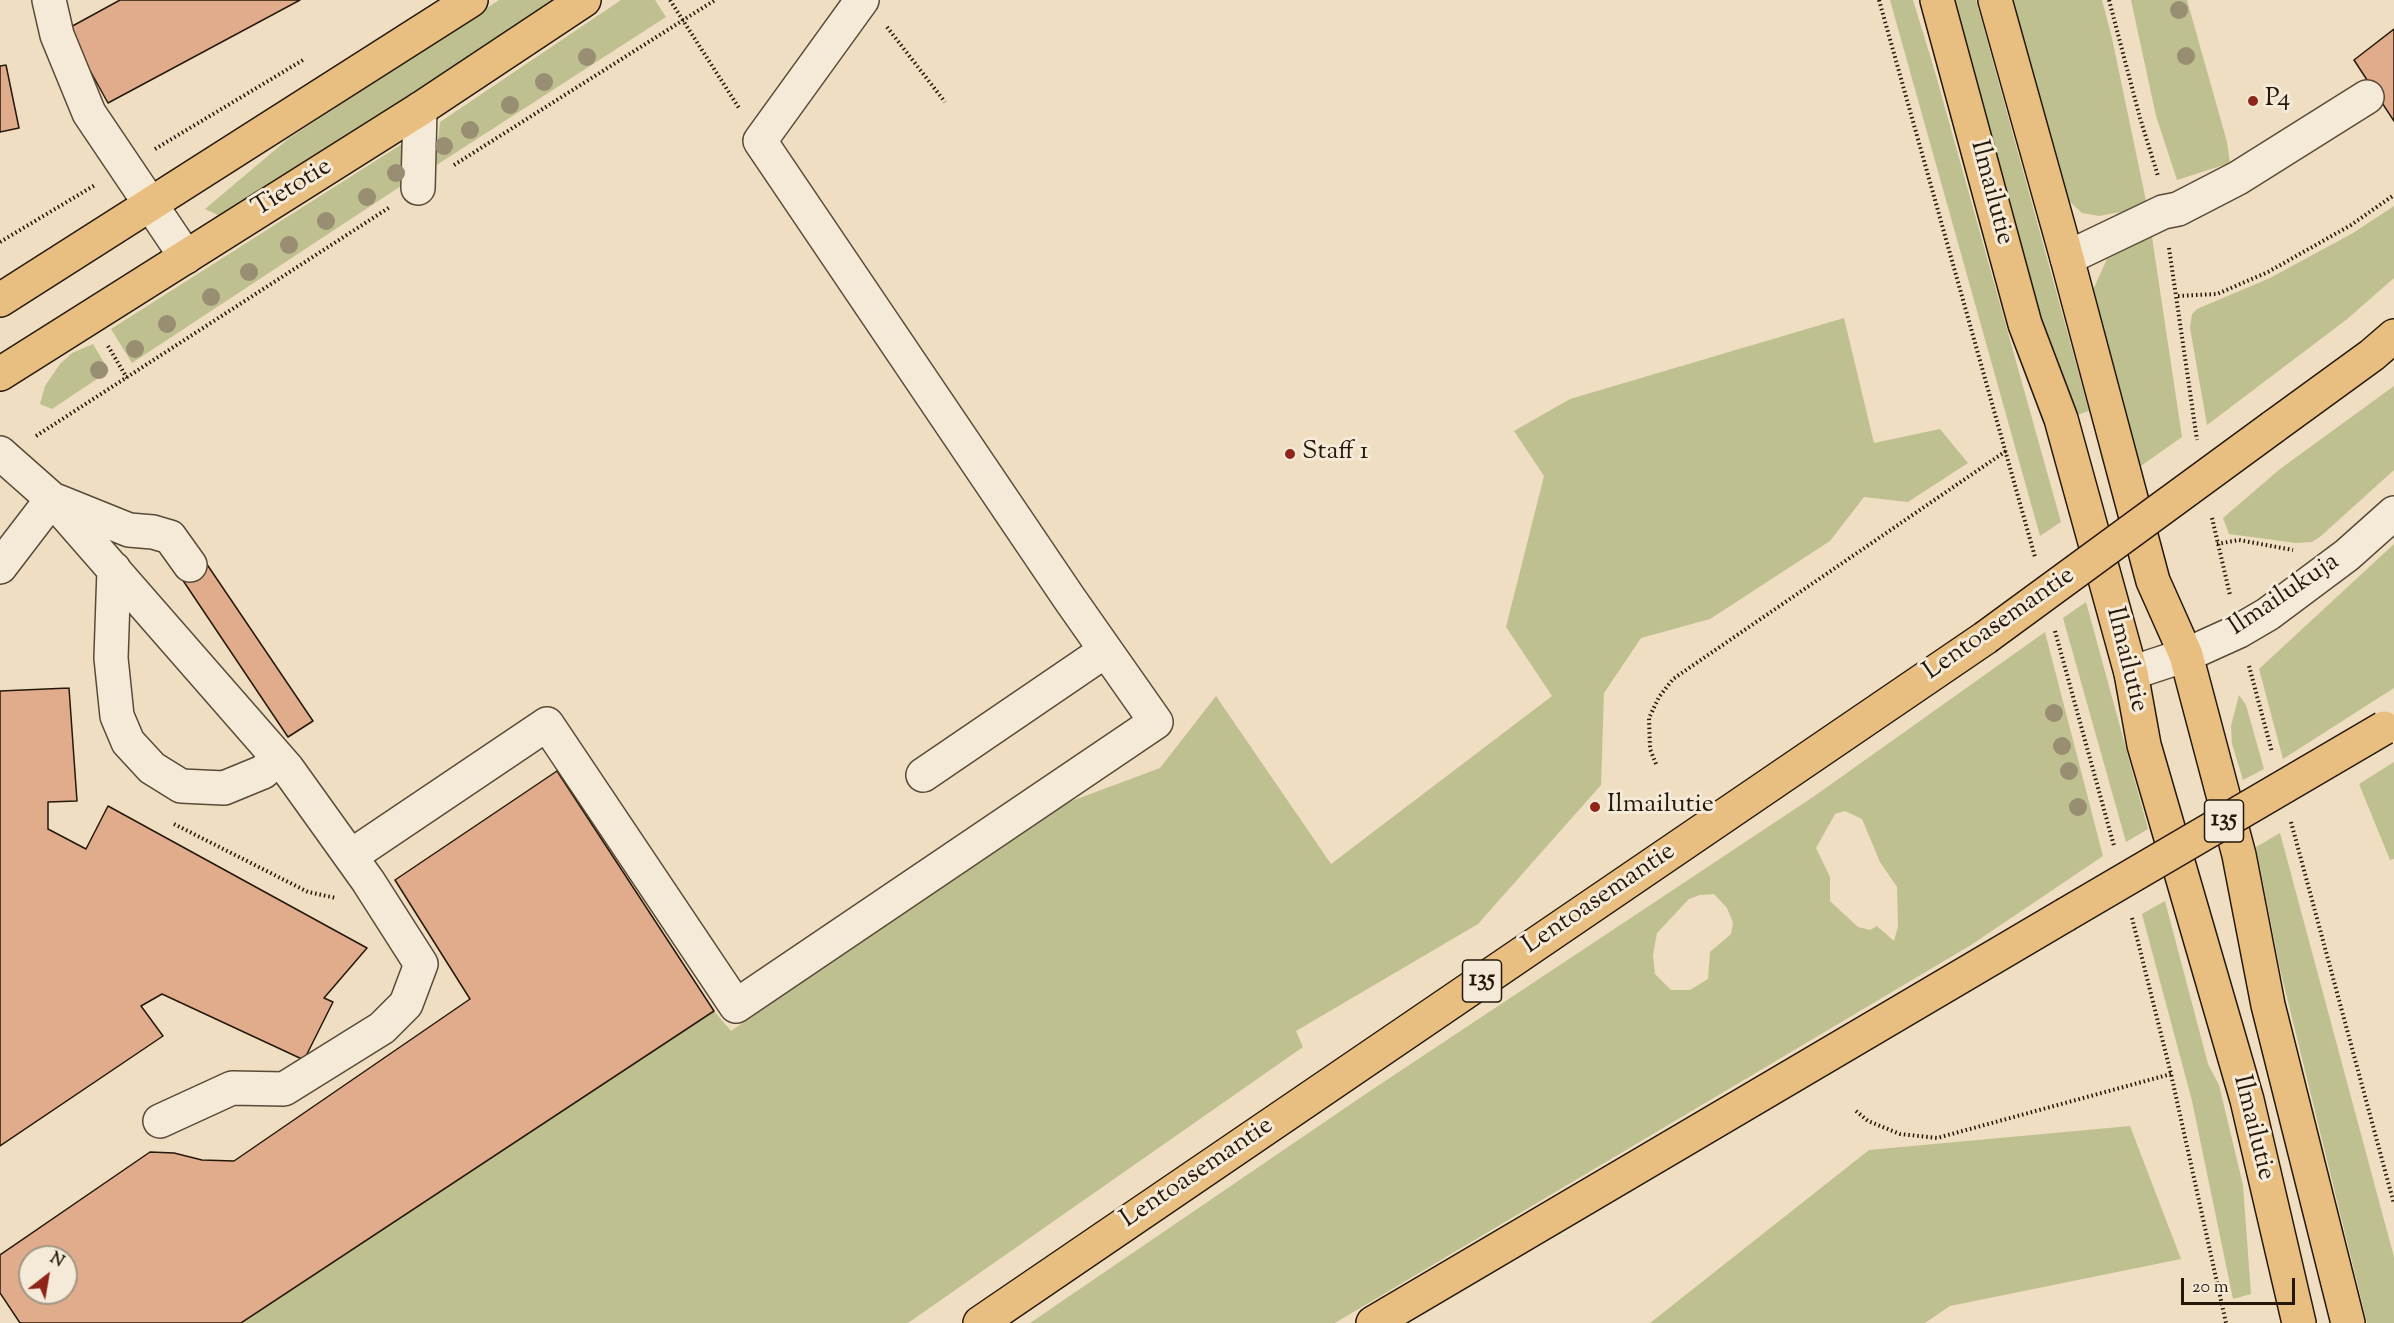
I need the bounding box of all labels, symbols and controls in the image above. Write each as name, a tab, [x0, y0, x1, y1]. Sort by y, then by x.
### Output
place label: P4	[2265, 85, 2290, 117]
marker: P4	[2246, 94, 2260, 108]
street label: Ilmailutie	[1961, 137, 2019, 249]
street label: Tietotie	[248, 153, 338, 225]
place label: Staff 1	[1302, 438, 1369, 470]
marker: Staff 1	[1283, 447, 1297, 461]
street label: Ilmailukuja	[2224, 548, 2346, 644]
street label: Lentoasemantie	[1918, 561, 2082, 689]
street label: Ilmailutie	[2097, 604, 2153, 716]
place label: Ilmailutie	[1607, 791, 1714, 823]
marker: Ilmailutie	[1588, 800, 1602, 814]
road number: 135	[2204, 800, 2244, 842]
street label: Lentoasemantie	[1518, 838, 1682, 962]
road number: 135	[1462, 960, 1502, 1002]
street label: Ilmailutie	[2224, 1072, 2280, 1184]
street label: Lentoasemantie	[1116, 1112, 1280, 1236]
north arrow	[18, 1245, 78, 1305]
text: N	[45, 1248, 68, 1274]
scale bar	[2184, 1266, 2298, 1304]
text: 20 m	[2192, 1275, 2229, 1301]

